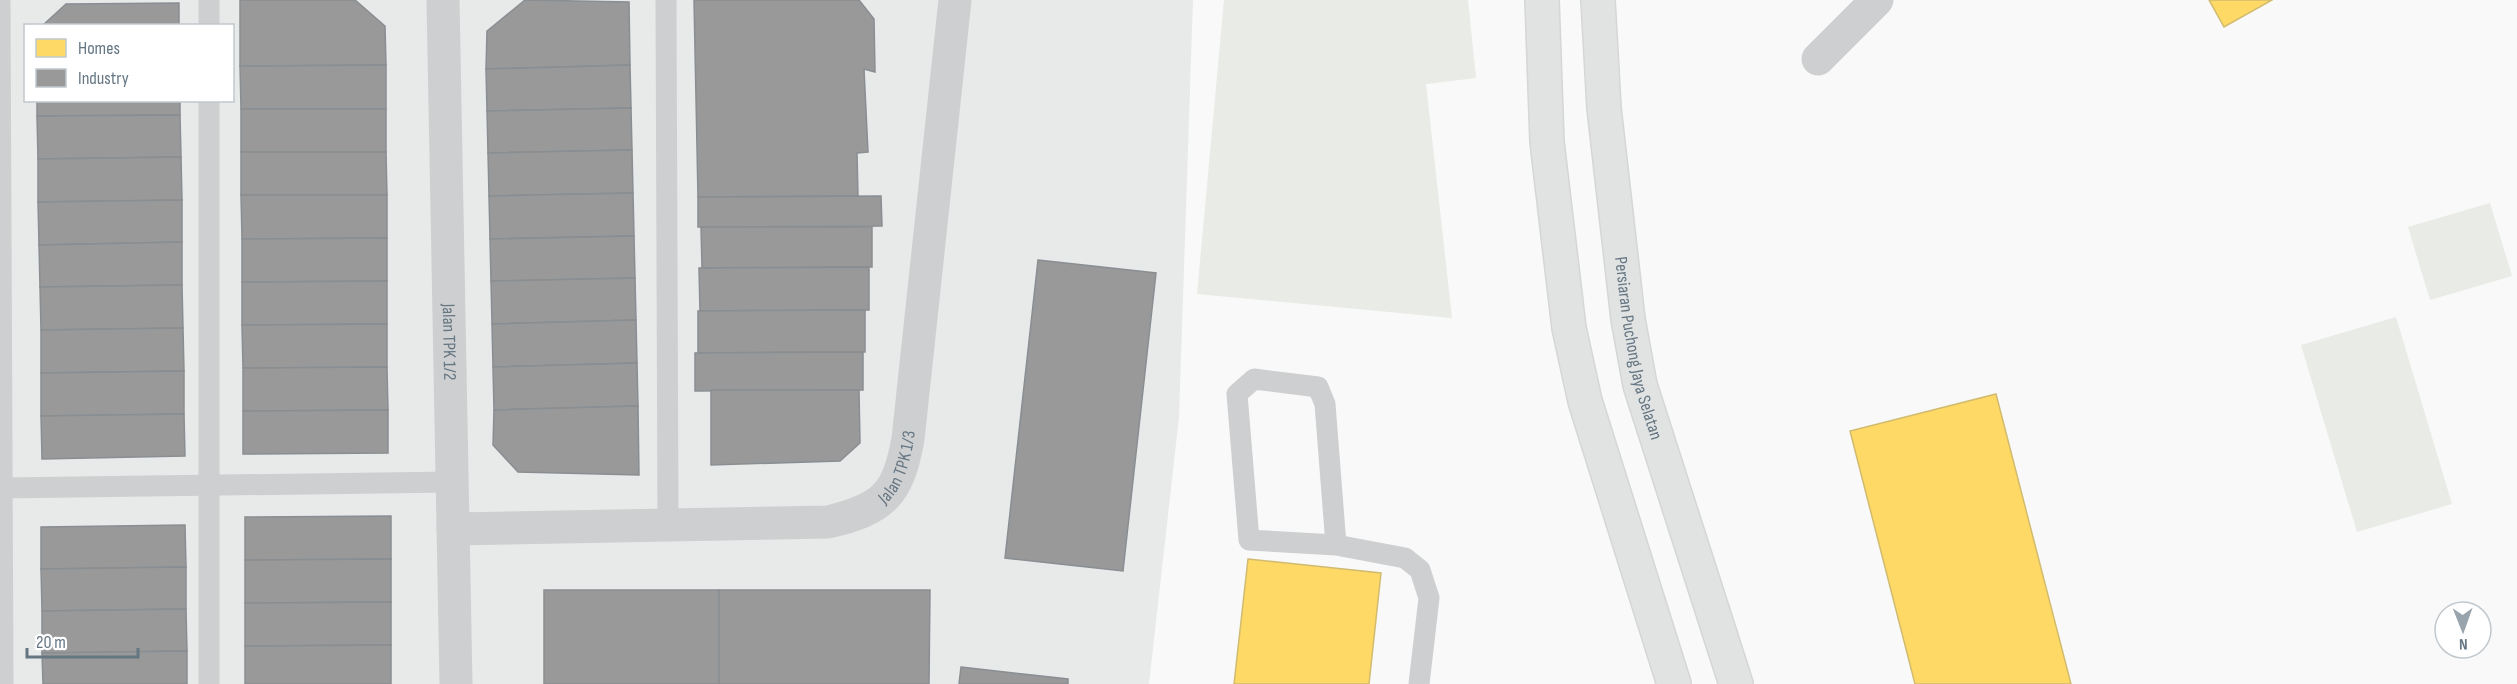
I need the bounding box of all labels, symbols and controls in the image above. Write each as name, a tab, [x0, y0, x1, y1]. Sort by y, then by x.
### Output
legend	[24, 24, 234, 102]
text: Homes	[78, 38, 120, 59]
text: Industry	[78, 68, 129, 89]
street label: Persiaran Puchong Jaya Selatan	[1610, 255, 1667, 442]
street label: Jalan TPK 1/2	[438, 302, 460, 381]
street label: Jalan TPK 1/3	[873, 430, 920, 509]
north arrow	[2433, 600, 2493, 660]
scale bar	[27, 621, 138, 659]
text: 20 m	[36, 632, 66, 653]
text: N	[2459, 634, 2468, 653]

